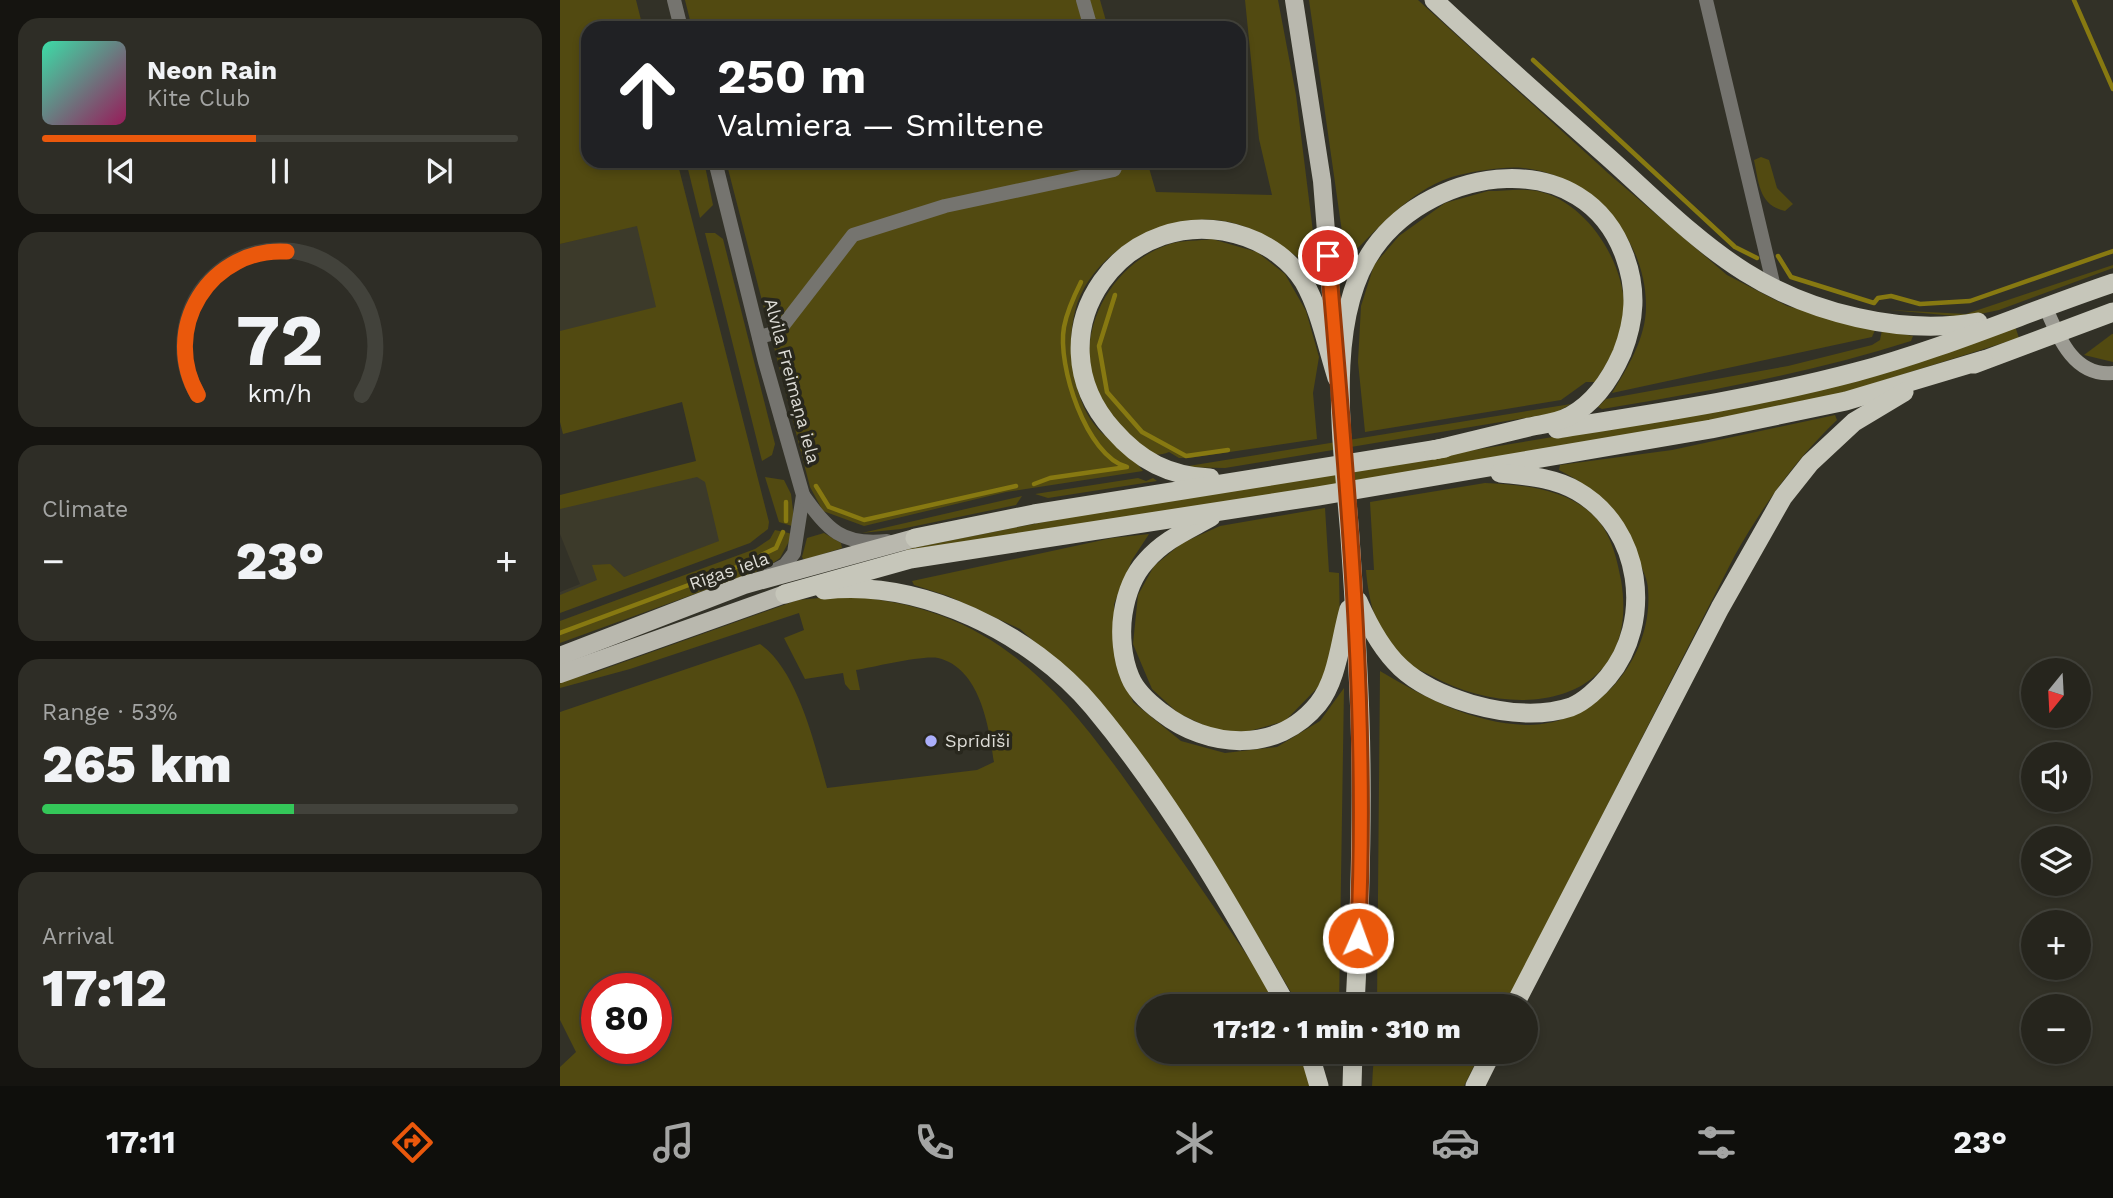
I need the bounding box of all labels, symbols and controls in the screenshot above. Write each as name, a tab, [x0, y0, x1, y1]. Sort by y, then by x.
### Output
text: 250 m	[717, 47, 866, 105]
icon: ahead	[602, 49, 693, 140]
text: Neon Rain	[147, 55, 277, 85]
text: Kite Club	[147, 85, 250, 112]
text: Valmiera — Smiltene	[717, 106, 1044, 144]
icon: previous	[102, 152, 140, 190]
icon: pause	[261, 152, 299, 190]
icon: next	[420, 152, 458, 190]
pin	[1298, 226, 1358, 286]
icon: arrive	[1309, 237, 1347, 275]
street label: Alvila Freimaņa iela	[760, 296, 825, 466]
text: 72	[236, 298, 324, 384]
text: km/h	[248, 379, 312, 408]
text: Climate	[42, 496, 128, 523]
text: 23°	[236, 531, 324, 592]
text: −	[42, 539, 65, 583]
text: +	[495, 539, 518, 583]
street label: Rīgas iela	[686, 547, 771, 594]
north arrow	[2021, 658, 2091, 728]
map controls	[2021, 658, 2091, 1064]
text: Range · 53%	[42, 699, 177, 726]
place label: Sprīdīši	[945, 730, 1010, 751]
marker: Sprīdīši	[923, 733, 939, 749]
text: 265 km	[42, 734, 232, 795]
button: sound	[2021, 742, 2091, 812]
button: layers	[2021, 826, 2091, 896]
position arrow	[1321, 901, 1395, 975]
button: +	[2021, 910, 2091, 980]
text: Arrival	[42, 923, 114, 950]
text: 17:12	[42, 958, 167, 1019]
speed limit sign: 80	[581, 973, 672, 1064]
button: −	[2021, 994, 2091, 1064]
text: 17:12 · 1 min · 310 m	[1213, 1014, 1461, 1044]
icon: directions	[388, 1118, 437, 1167]
icon: music	[649, 1118, 698, 1167]
icon: phone	[910, 1118, 959, 1167]
icon: climate	[1170, 1118, 1219, 1167]
icon: car	[1431, 1118, 1480, 1167]
icon: filters	[1692, 1118, 1741, 1167]
text: 17:11	[106, 1123, 176, 1161]
text: 23°	[1953, 1123, 2007, 1161]

